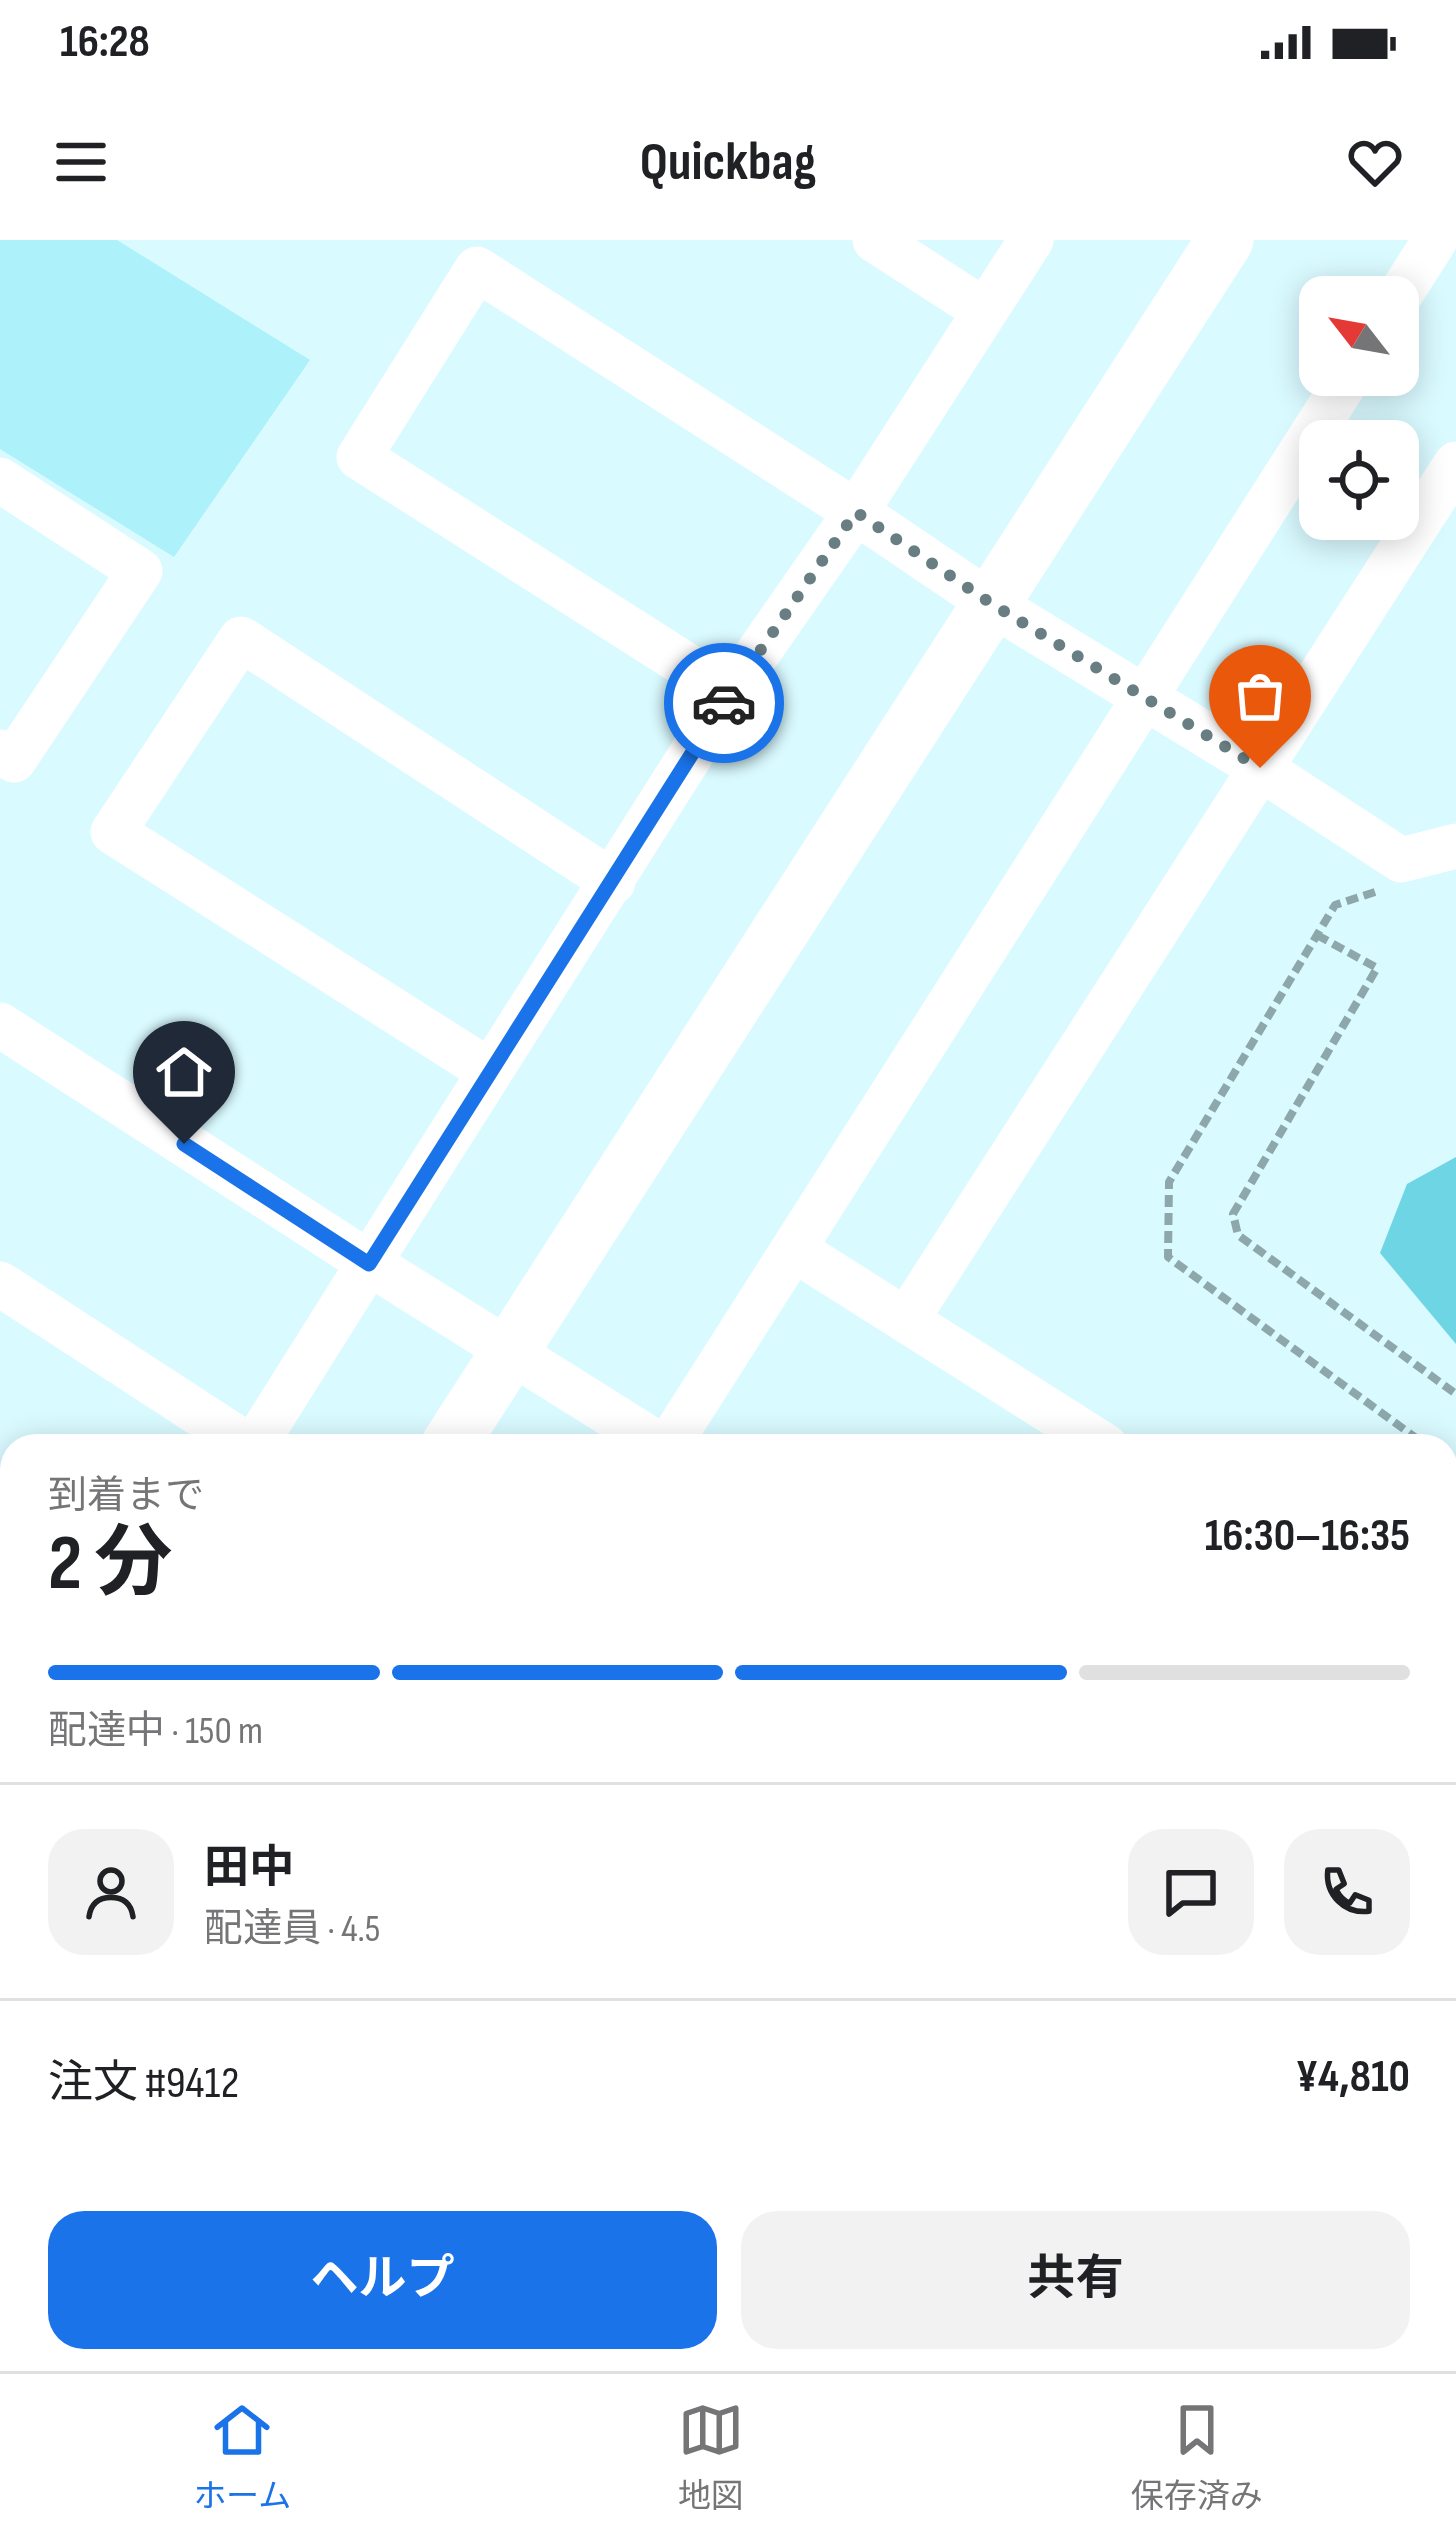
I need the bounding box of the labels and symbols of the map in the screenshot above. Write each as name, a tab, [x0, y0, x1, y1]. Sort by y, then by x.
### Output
north arrow	[1299, 276, 1419, 396]
courier	[664, 643, 784, 763]
pin	[1209, 645, 1311, 768]
pin	[133, 1021, 235, 1144]

